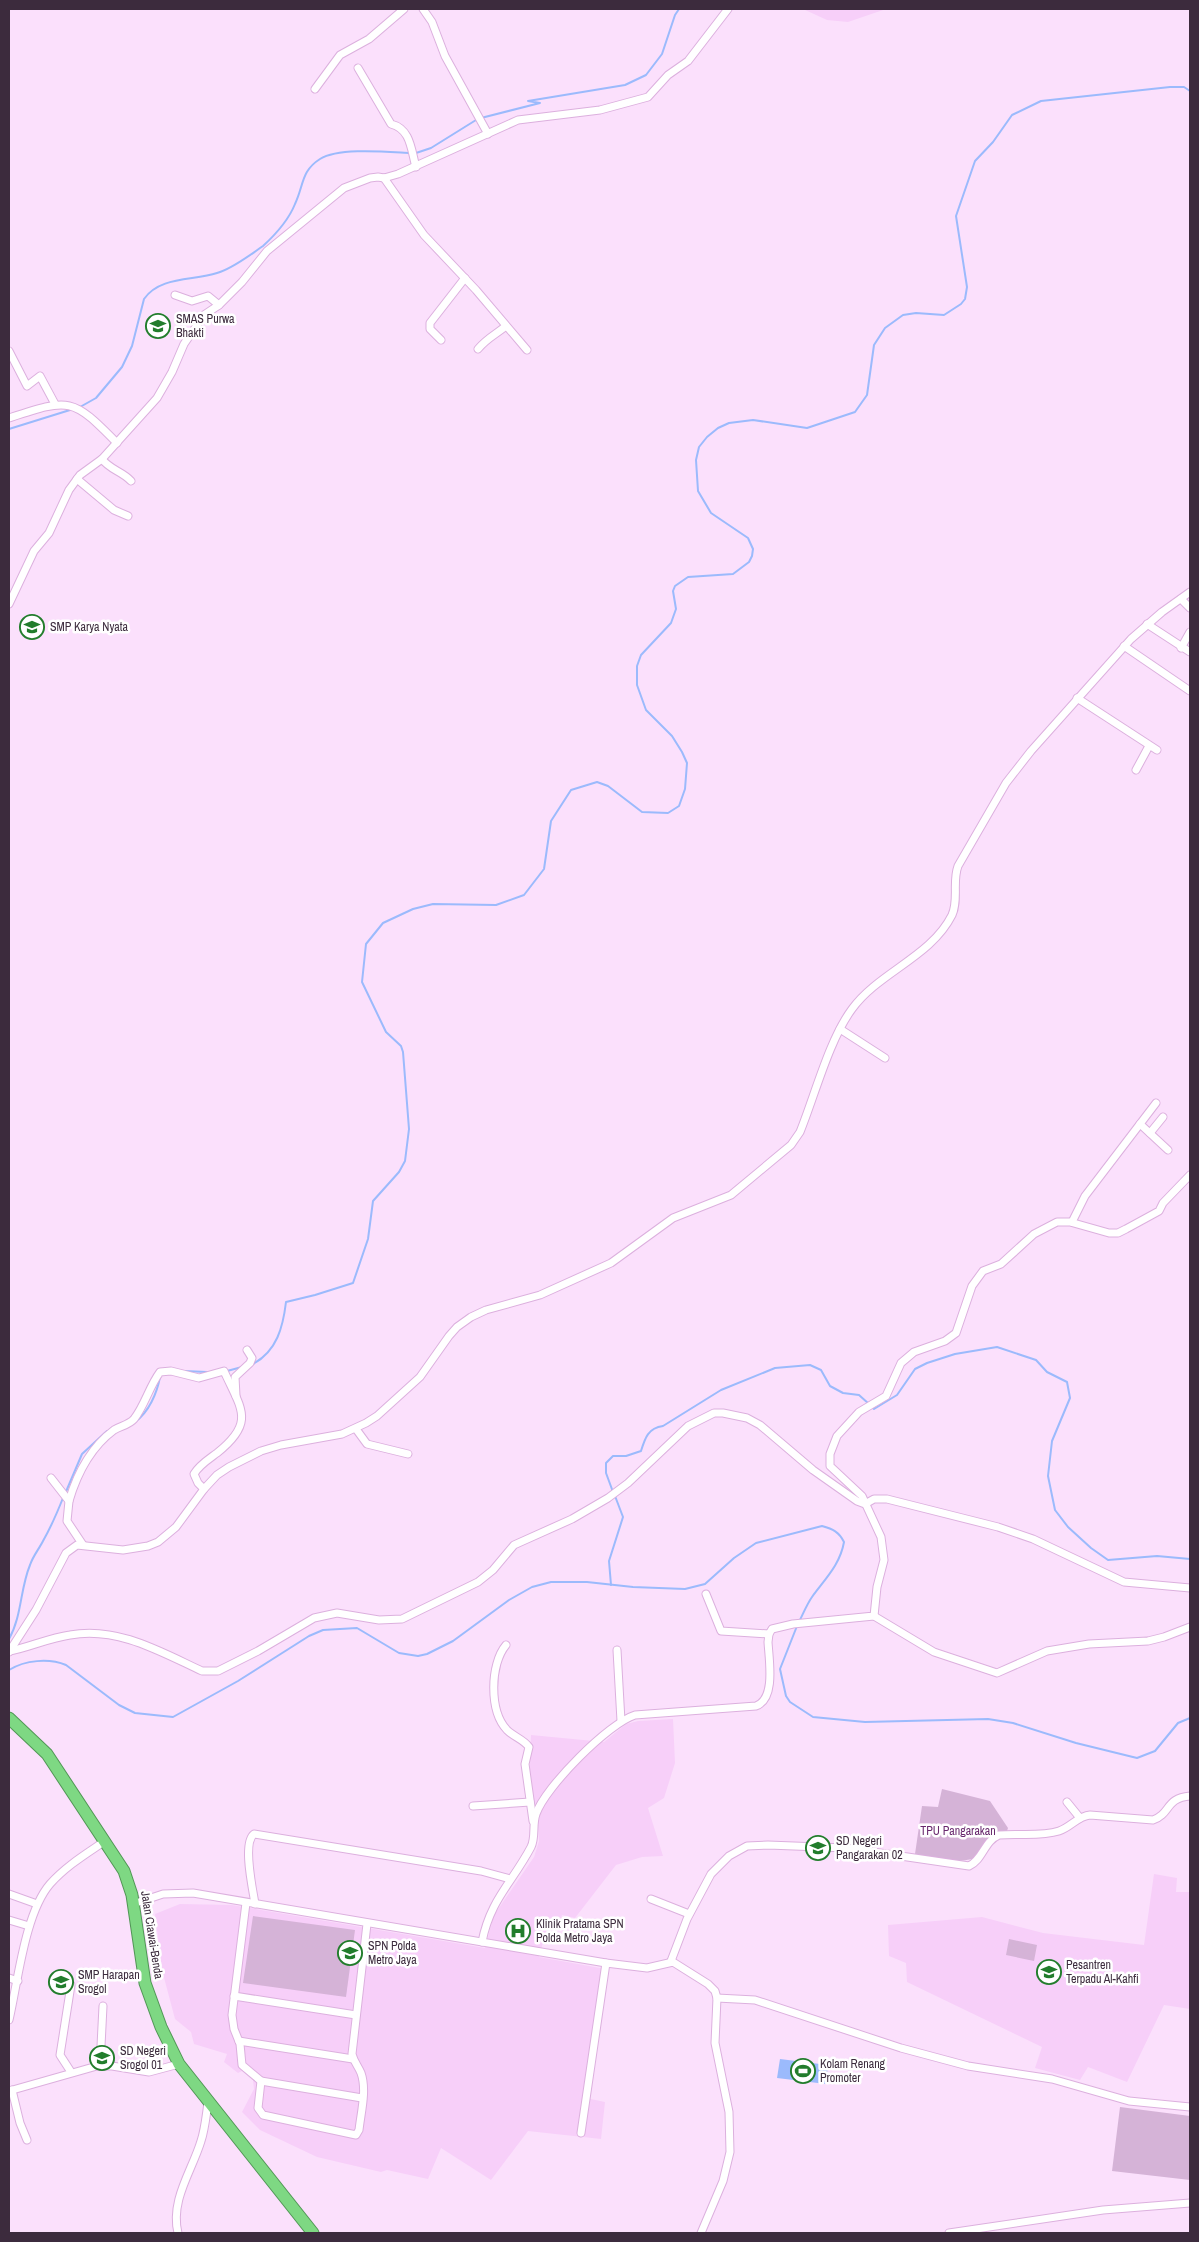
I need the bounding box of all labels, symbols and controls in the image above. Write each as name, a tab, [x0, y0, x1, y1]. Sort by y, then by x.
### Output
place label: SMAS Purwa Bhakti	[176, 311, 235, 341]
school or university icon: SMAS Purwa Bhakti	[145, 313, 171, 339]
school or university icon: SMP Karya Nyata	[19, 614, 45, 640]
place label: SMP Karya Nyata	[50, 619, 129, 635]
park label: TPU Pangarakan	[920, 1823, 996, 1839]
place label: SD Negeri Pangarakan 02	[836, 1833, 903, 1863]
school or university icon: SD Negeri Pangarakan 02	[805, 1835, 831, 1861]
street label: Jalan Ciawai-Benda	[137, 1890, 167, 1981]
place label: Klinik Pratama SPN Polda Metro Jaya	[536, 1916, 624, 1946]
hospital icon: Klinik Pratama SPN Polda Metro Jaya	[505, 1918, 531, 1944]
place label: SPN Polda Metro Jaya	[368, 1938, 417, 1968]
school or university icon: SPN Polda Metro Jaya	[337, 1940, 363, 1966]
place label: Pesantren Terpadu Al-Kahfi	[1066, 1957, 1139, 1987]
school or university icon: Pesantren Terpadu Al-Kahfi	[1036, 1959, 1062, 1985]
place label: SMP Harapan Srogol	[78, 1967, 140, 1997]
school or university icon: SMP Harapan Srogol	[48, 1969, 74, 1995]
place label: SD Negeri Srogol 01	[120, 2043, 166, 2073]
school or university icon: SD Negeri Srogol 01	[89, 2045, 115, 2071]
place label: Kolam Renang Promoter	[820, 2056, 886, 2086]
sports icon: Kolam Renang Promoter	[790, 2058, 816, 2084]

